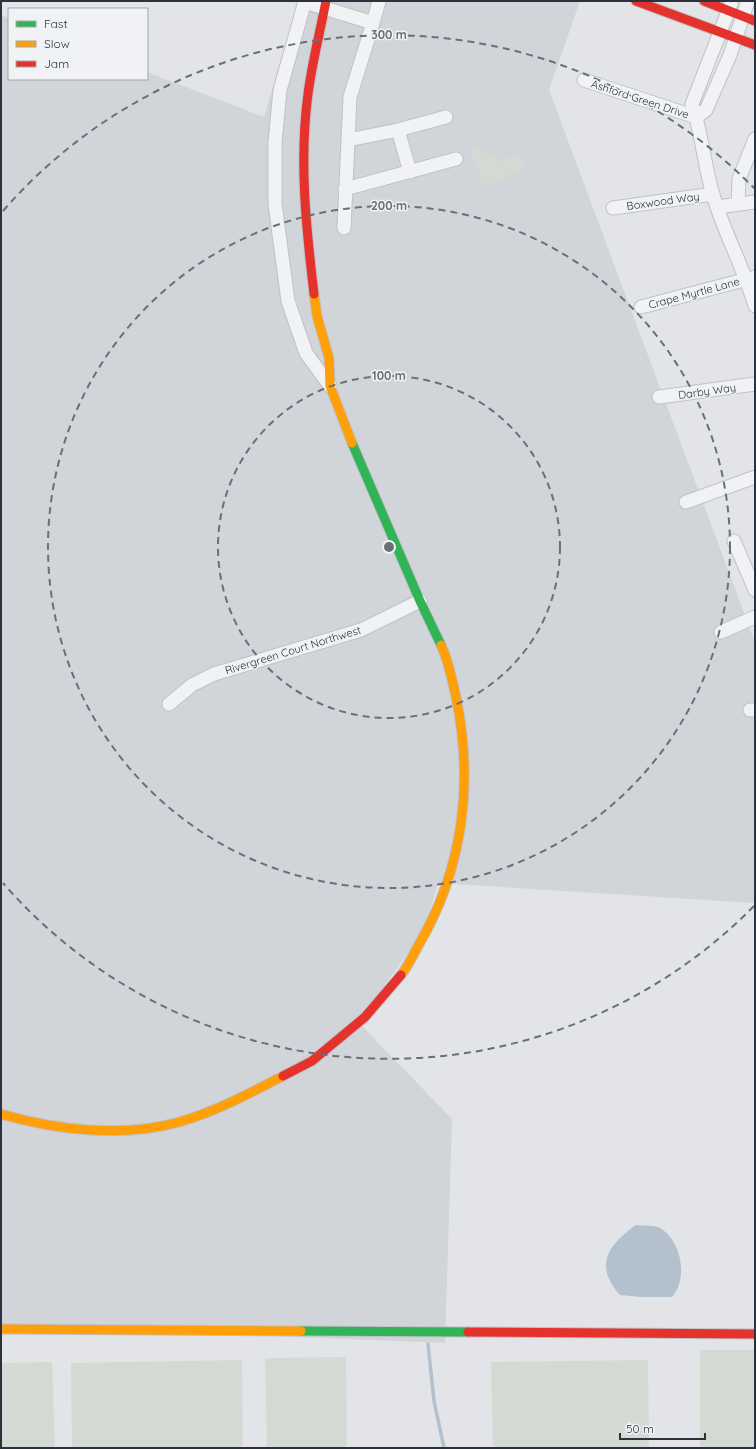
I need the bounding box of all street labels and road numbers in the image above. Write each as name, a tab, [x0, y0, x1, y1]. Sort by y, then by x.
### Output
street label: Ashford Green Drive	[589, 77, 691, 121]
street label: Boxwood Way	[626, 189, 700, 213]
street label: Crape Myrtle Lane	[647, 274, 741, 312]
street label: Darby Way	[677, 380, 737, 402]
street label: Rivergreen Court Northwest	[223, 623, 363, 677]

